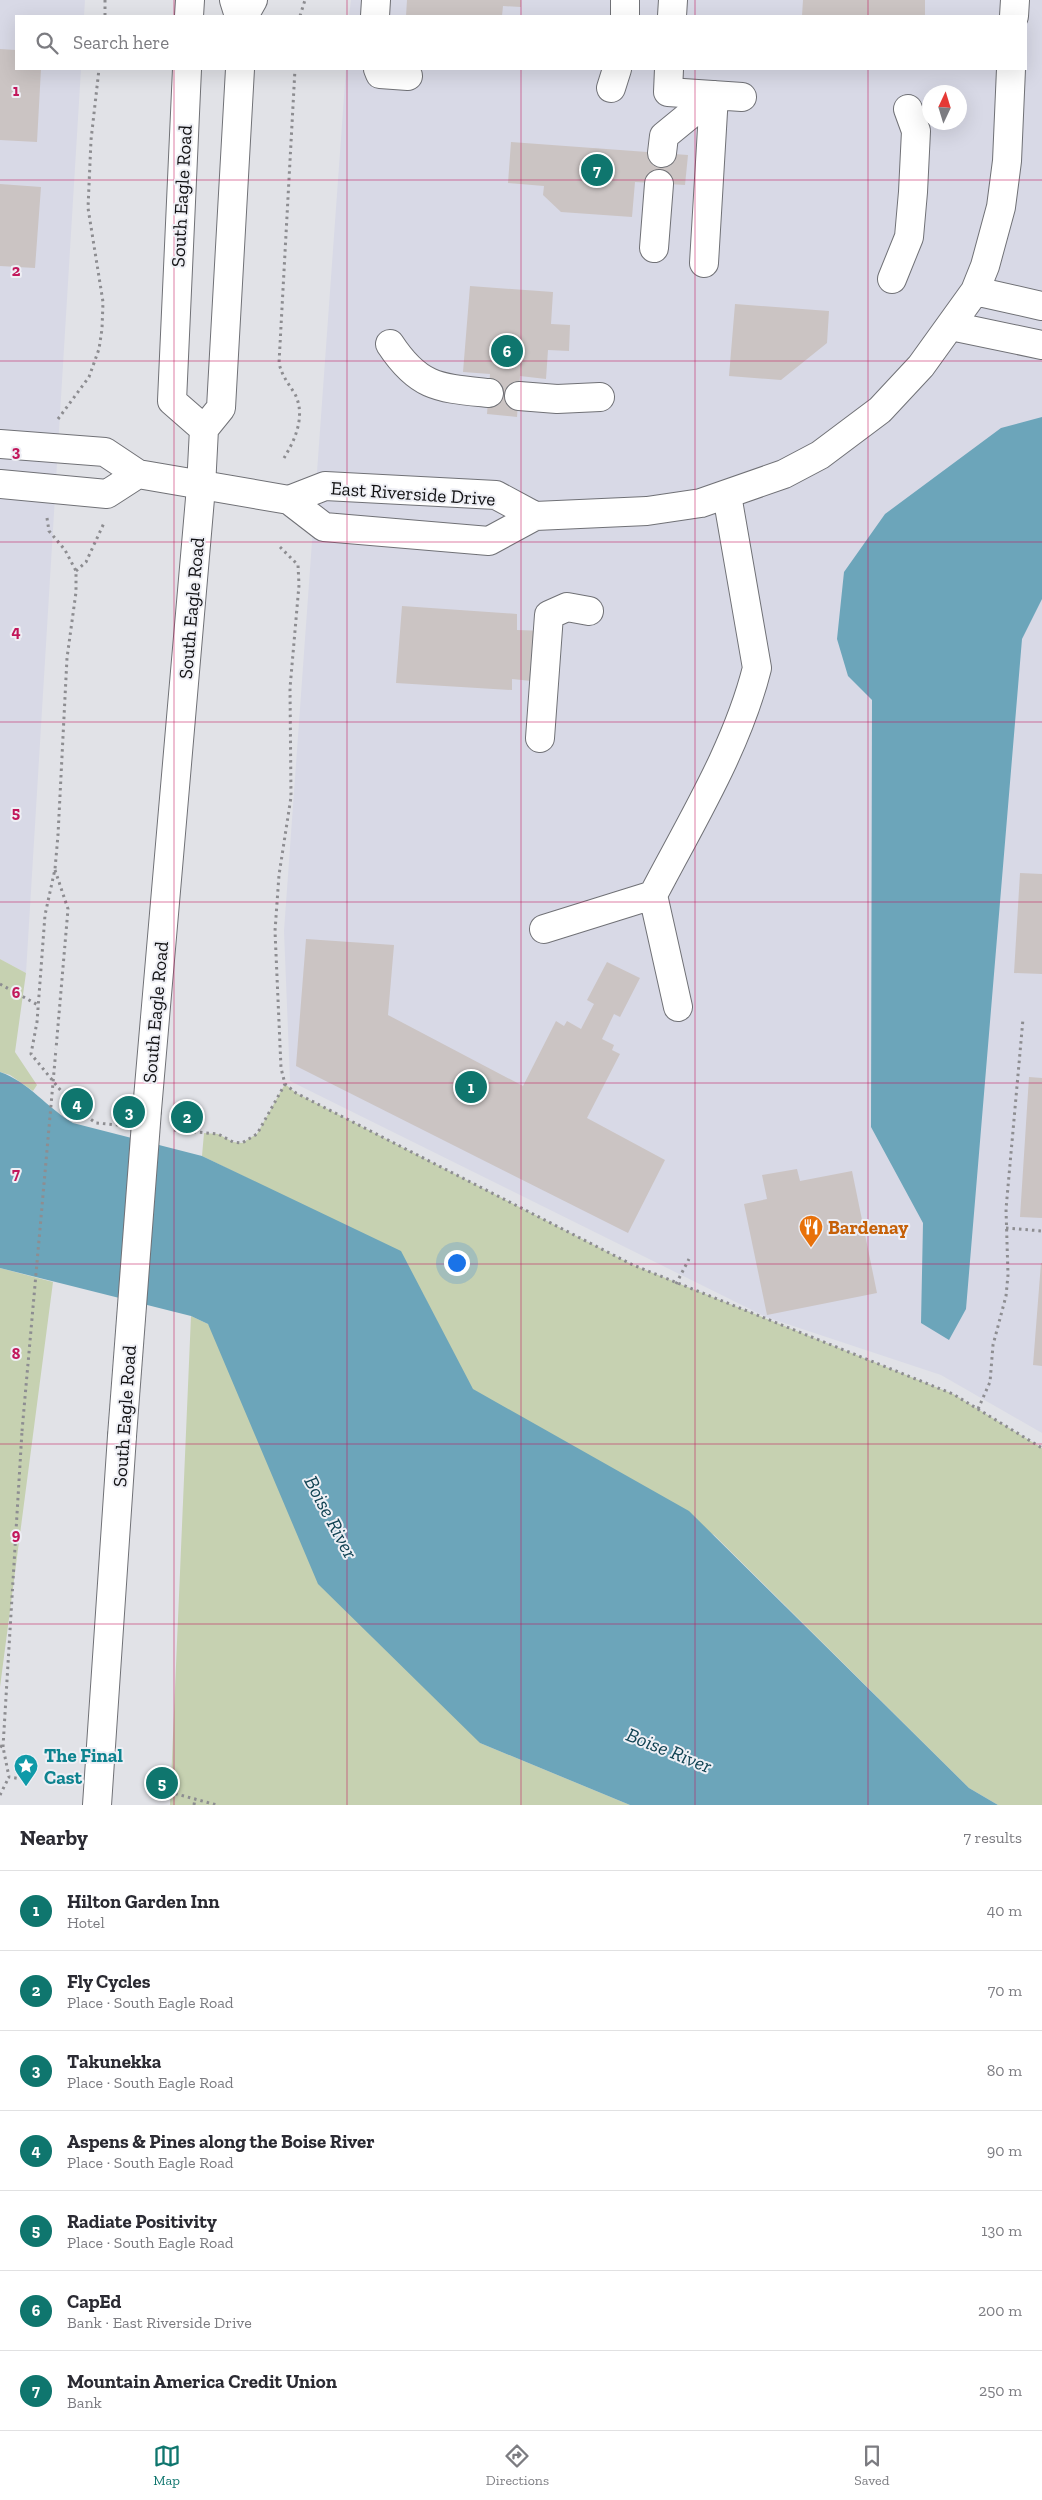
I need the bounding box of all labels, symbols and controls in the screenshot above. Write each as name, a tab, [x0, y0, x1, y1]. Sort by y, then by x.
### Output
search box	[15, 15, 1027, 70]
icon: search	[33, 29, 61, 57]
text: Search here	[73, 31, 169, 54]
text: 1	[13, 81, 20, 100]
north arrow	[922, 85, 967, 130]
street label: South Eagle Road	[166, 124, 197, 268]
pin: 7	[581, 151, 613, 189]
text: 2	[12, 261, 21, 280]
pin: 6	[491, 332, 523, 370]
text: 3	[12, 442, 21, 461]
street label: East Riverside Drive	[330, 476, 496, 511]
street label: South Eagle Road	[174, 536, 209, 680]
text: 4	[11, 622, 21, 641]
text: 5	[12, 803, 20, 822]
street label: South Eagle Road	[138, 940, 173, 1084]
text: 6	[12, 983, 21, 1002]
pin: 1	[455, 1068, 487, 1106]
pin: 4	[61, 1085, 93, 1123]
pin: 3	[113, 1093, 145, 1131]
pin: 2	[171, 1098, 203, 1136]
text: 7	[12, 1164, 20, 1183]
restaurant icon: Bardenay	[798, 1214, 824, 1248]
place label: Bardenay	[828, 1216, 908, 1239]
your location	[444, 1250, 470, 1276]
text: 8	[12, 1344, 21, 1363]
street label: South Eagle Road	[108, 1344, 141, 1488]
water label: Boise River	[299, 1472, 363, 1562]
text: 9	[12, 1525, 21, 1544]
water label: Boise River	[623, 1722, 715, 1778]
place label: The Final Cast	[44, 1744, 123, 1789]
place icon: The Final Cast	[13, 1753, 39, 1787]
pin: 5	[146, 1764, 178, 1802]
text: Nearby	[20, 1825, 88, 1850]
text: 7 results	[963, 1828, 1022, 1847]
text: Hilton Garden Inn	[67, 1890, 220, 1913]
text: 1	[33, 1901, 39, 1920]
text: 40 m	[987, 1901, 1022, 1920]
text: Hotel	[67, 1913, 105, 1932]
text: Fly Cycles	[67, 1970, 150, 1993]
text: 2	[32, 1981, 40, 2000]
text: 70 m	[988, 1981, 1022, 2000]
text: Place · South Eagle Road	[67, 1993, 234, 2012]
text: Takunekka	[67, 2050, 161, 2073]
text: 3	[32, 2061, 40, 2080]
text: 80 m	[987, 2061, 1022, 2080]
text: Place · South Eagle Road	[67, 2073, 234, 2092]
text: Aspens & Pines along the Boise River	[67, 2130, 375, 2153]
text: 4	[31, 2141, 41, 2160]
text: 90 m	[987, 2141, 1022, 2160]
text: Place · South Eagle Road	[67, 2153, 234, 2172]
text: Radiate Positivity	[67, 2210, 217, 2233]
text: 5	[32, 2221, 40, 2240]
text: 130 m	[981, 2221, 1022, 2240]
text: Place · South Eagle Road	[67, 2233, 234, 2252]
text: CapEd	[67, 2290, 121, 2313]
text: 6	[32, 2301, 40, 2320]
text: 200 m	[978, 2301, 1022, 2320]
text: Bank · East Riverside Drive	[67, 2313, 252, 2332]
text: Mountain America Credit Union	[67, 2370, 337, 2393]
text: 7	[32, 2381, 40, 2400]
text: 250 m	[979, 2381, 1022, 2400]
text: Bank	[67, 2393, 102, 2412]
tab: Map	[153, 2442, 181, 2489]
tab: Directions	[486, 2442, 549, 2489]
tab: Saved	[854, 2442, 889, 2489]

